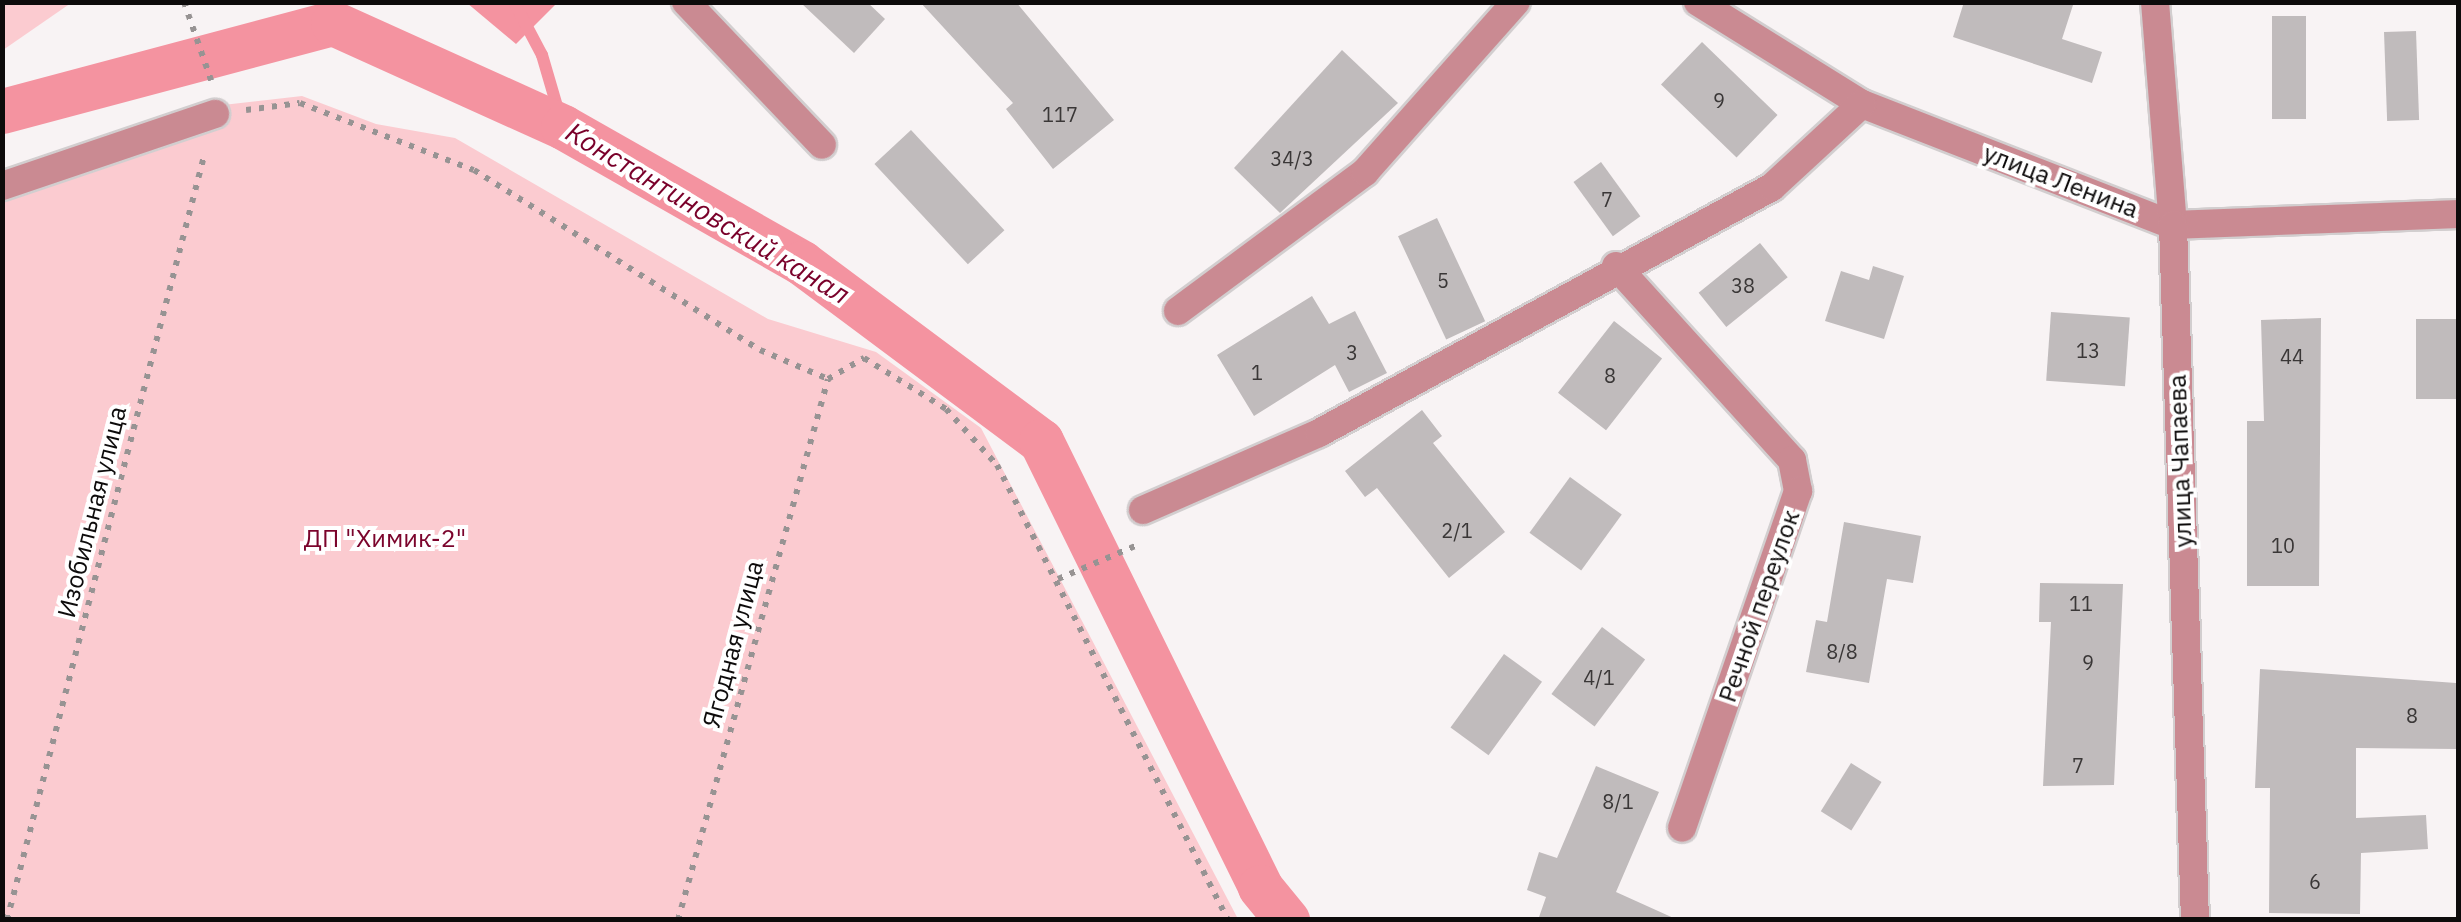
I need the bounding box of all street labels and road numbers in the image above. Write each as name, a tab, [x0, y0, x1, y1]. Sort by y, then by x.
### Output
street label: улица Ленина	[1979, 138, 2143, 224]
street label: улица Чапаева	[2162, 374, 2198, 548]
street label: Изобильная улица	[51, 403, 133, 621]
street label: Речной переулок	[1712, 506, 1806, 706]
street label: Ягодная улица	[696, 557, 770, 731]

